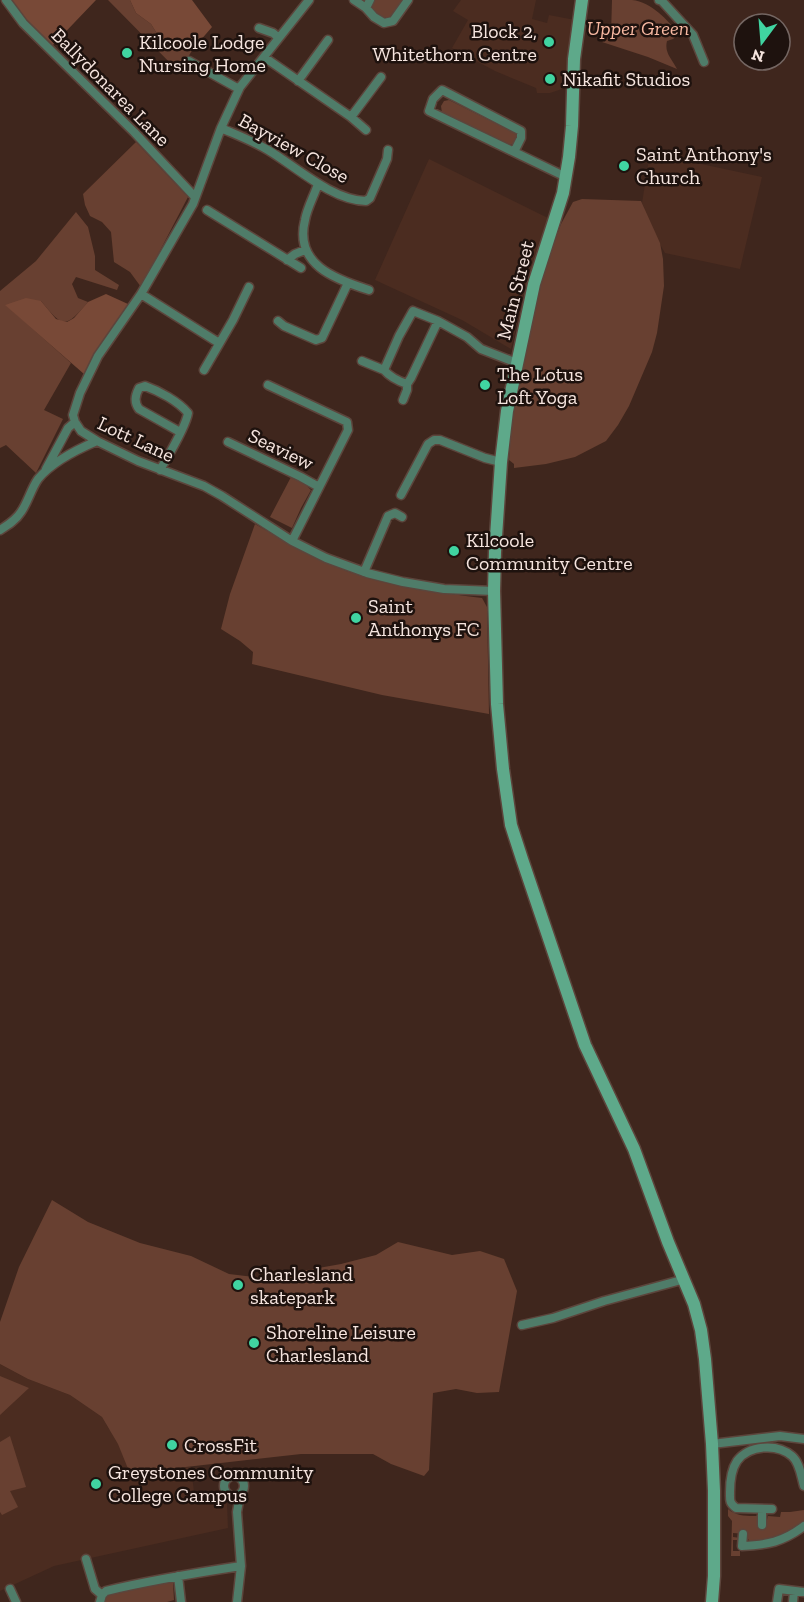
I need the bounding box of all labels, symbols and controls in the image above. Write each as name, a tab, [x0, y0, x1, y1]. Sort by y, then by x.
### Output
north arrow	[732, 12, 792, 72]
park label: Upper Green	[587, 16, 689, 40]
place label: Block 2, Whitethorn Centre	[372, 19, 537, 66]
street label: Ballydonarea Lane	[47, 23, 175, 151]
place label: Kilcoole Lodge Nursing Home	[139, 30, 266, 77]
marker: Block 2, Whitethorn Centre	[542, 35, 556, 49]
text: N	[750, 45, 766, 67]
marker: Kilcoole Lodge Nursing Home	[120, 46, 134, 60]
place label: Nikafit Studios	[562, 67, 690, 91]
marker: Nikafit Studios	[543, 72, 557, 86]
street label: Bayview Close	[235, 108, 353, 188]
place label: Saint Anthony's Church	[636, 142, 772, 189]
marker: Saint Anthony's Church	[617, 159, 631, 173]
street label: Main Street	[491, 237, 539, 342]
place label: The Lotus Loft Yoga	[497, 362, 583, 409]
marker: The Lotus Loft Yoga	[478, 378, 492, 392]
street label: Lott Lane	[94, 411, 178, 467]
street label: Seaview	[244, 423, 318, 475]
place label: Kilcoole Community Centre	[466, 528, 633, 575]
marker: Kilcoole Community Centre	[447, 544, 461, 558]
place label: Saint Anthonys FC	[368, 594, 480, 641]
marker: Saint Anthonys FC	[349, 611, 363, 625]
place label: Charlesland skatepark	[250, 1262, 353, 1309]
marker: Charlesland skatepark	[231, 1278, 245, 1292]
place label: Shoreline Leisure Charlesland	[266, 1320, 416, 1367]
marker: Shoreline Leisure Charlesland	[247, 1336, 261, 1350]
place label: CrossFit	[184, 1433, 258, 1457]
marker: CrossFit	[165, 1438, 179, 1452]
place label: Greystones Community College Campus	[108, 1460, 314, 1507]
marker: Greystones Community College Campus	[89, 1477, 103, 1491]

